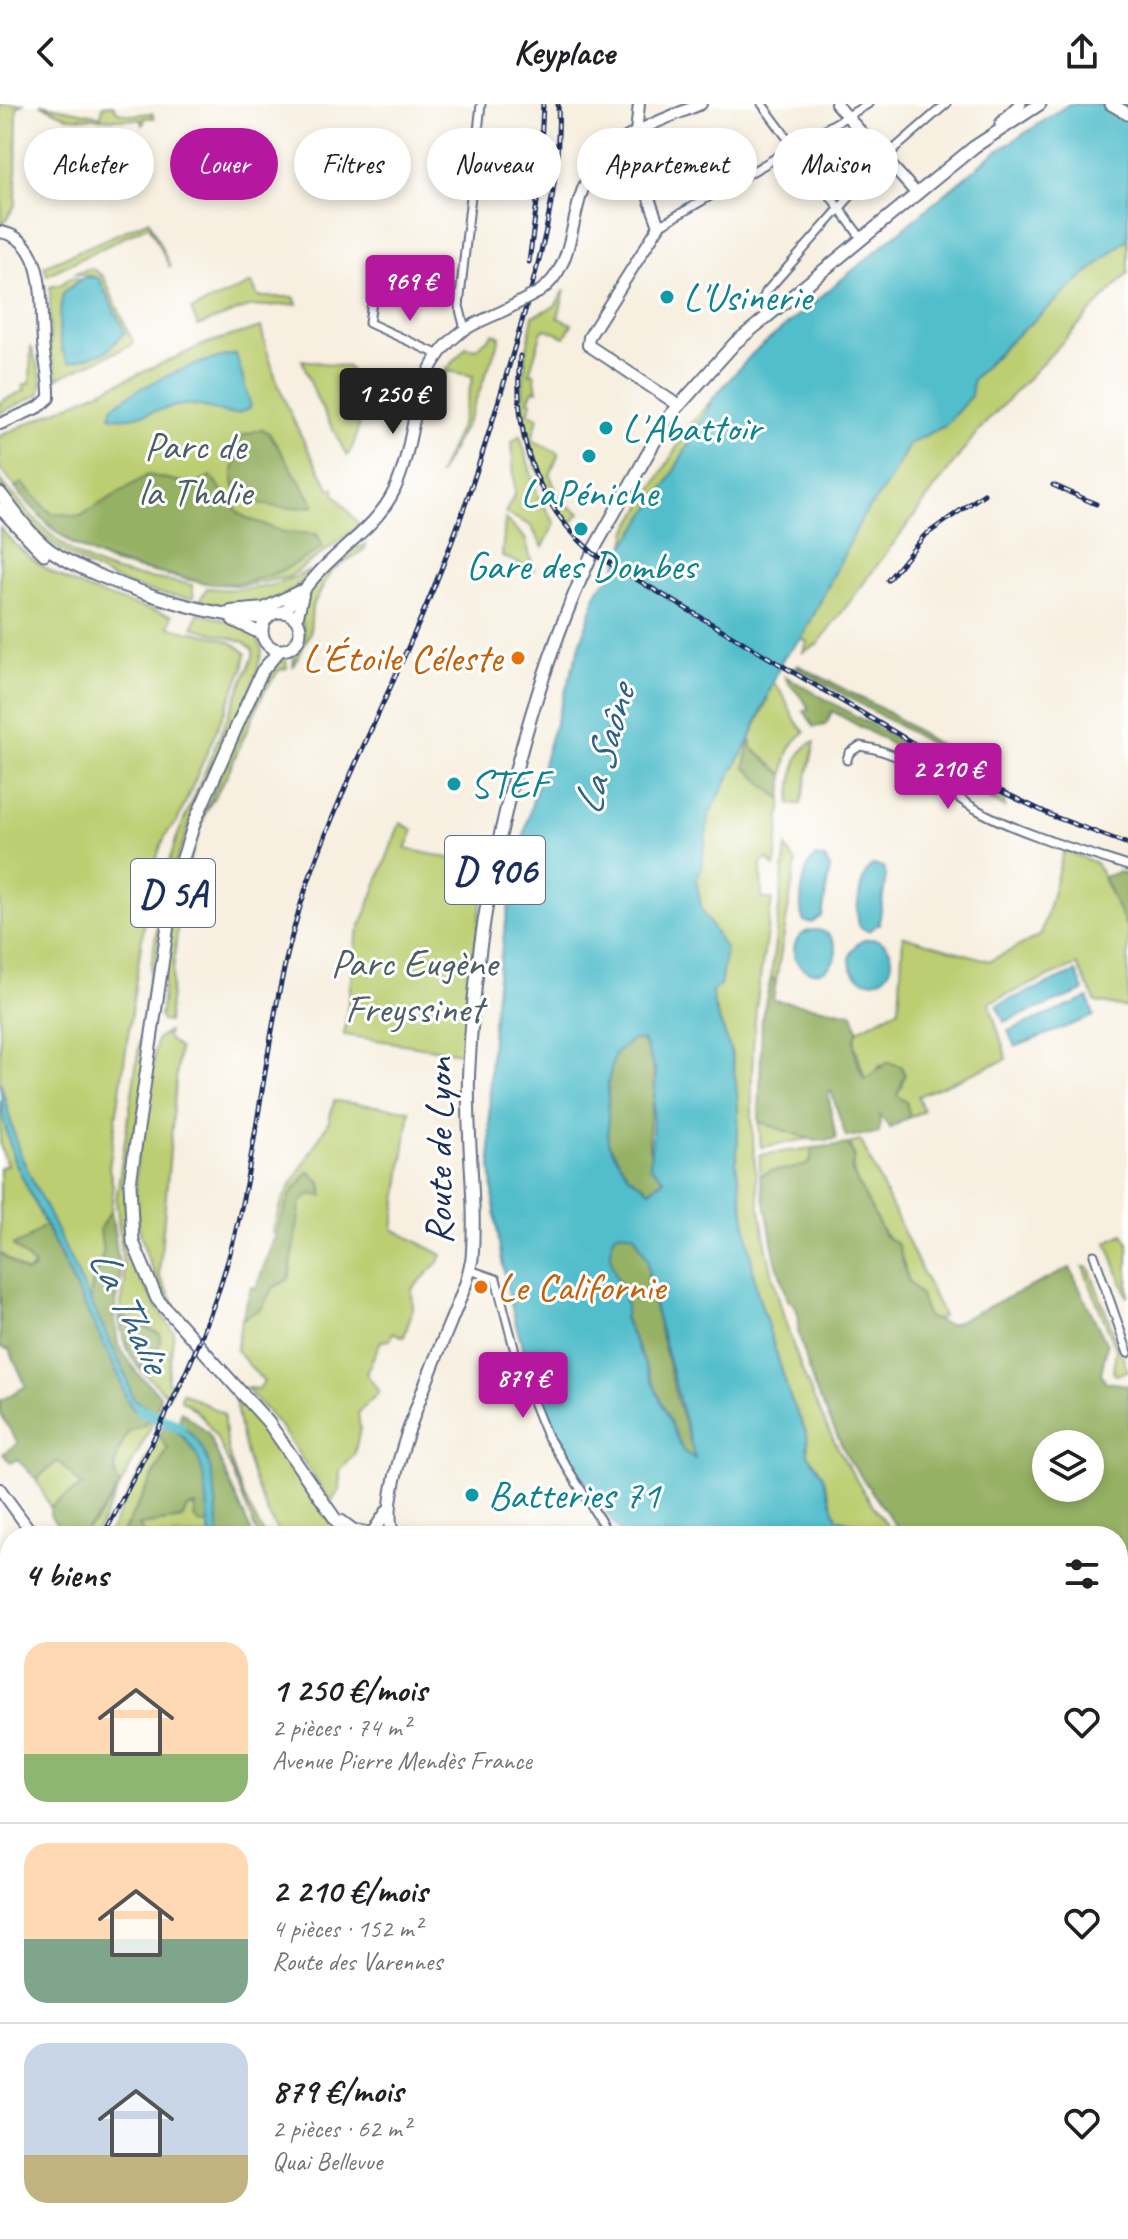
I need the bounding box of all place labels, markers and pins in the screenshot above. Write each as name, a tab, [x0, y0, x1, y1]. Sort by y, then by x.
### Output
pin: 969 €	[354, 255, 466, 323]
place label: L'Usinerie	[683, 272, 814, 322]
marker: L'Usinerie	[658, 288, 676, 306]
pin: 1 250 €	[319, 368, 467, 436]
place label: L'Abattoir	[622, 403, 764, 453]
marker: L'Abattoir	[597, 419, 615, 437]
marker: LaPéniche	[580, 447, 598, 465]
place label: LaPéniche	[520, 468, 661, 518]
marker: Gare des Dombes	[572, 520, 590, 538]
place label: Gare des Dombes	[466, 541, 699, 591]
place label: L'Étoile Céleste	[303, 633, 505, 683]
marker: L'Étoile Céleste	[509, 649, 527, 667]
pin: 2 210 €	[874, 743, 1022, 811]
place label: STEF	[470, 759, 554, 809]
marker: STEF	[445, 775, 463, 793]
place label: Le Californie	[497, 1262, 668, 1312]
marker: Le Californie	[472, 1278, 490, 1296]
pin: 879 €	[467, 1352, 579, 1420]
place label: Batteries 71	[488, 1470, 662, 1520]
marker: Batteries 71	[463, 1486, 481, 1504]

